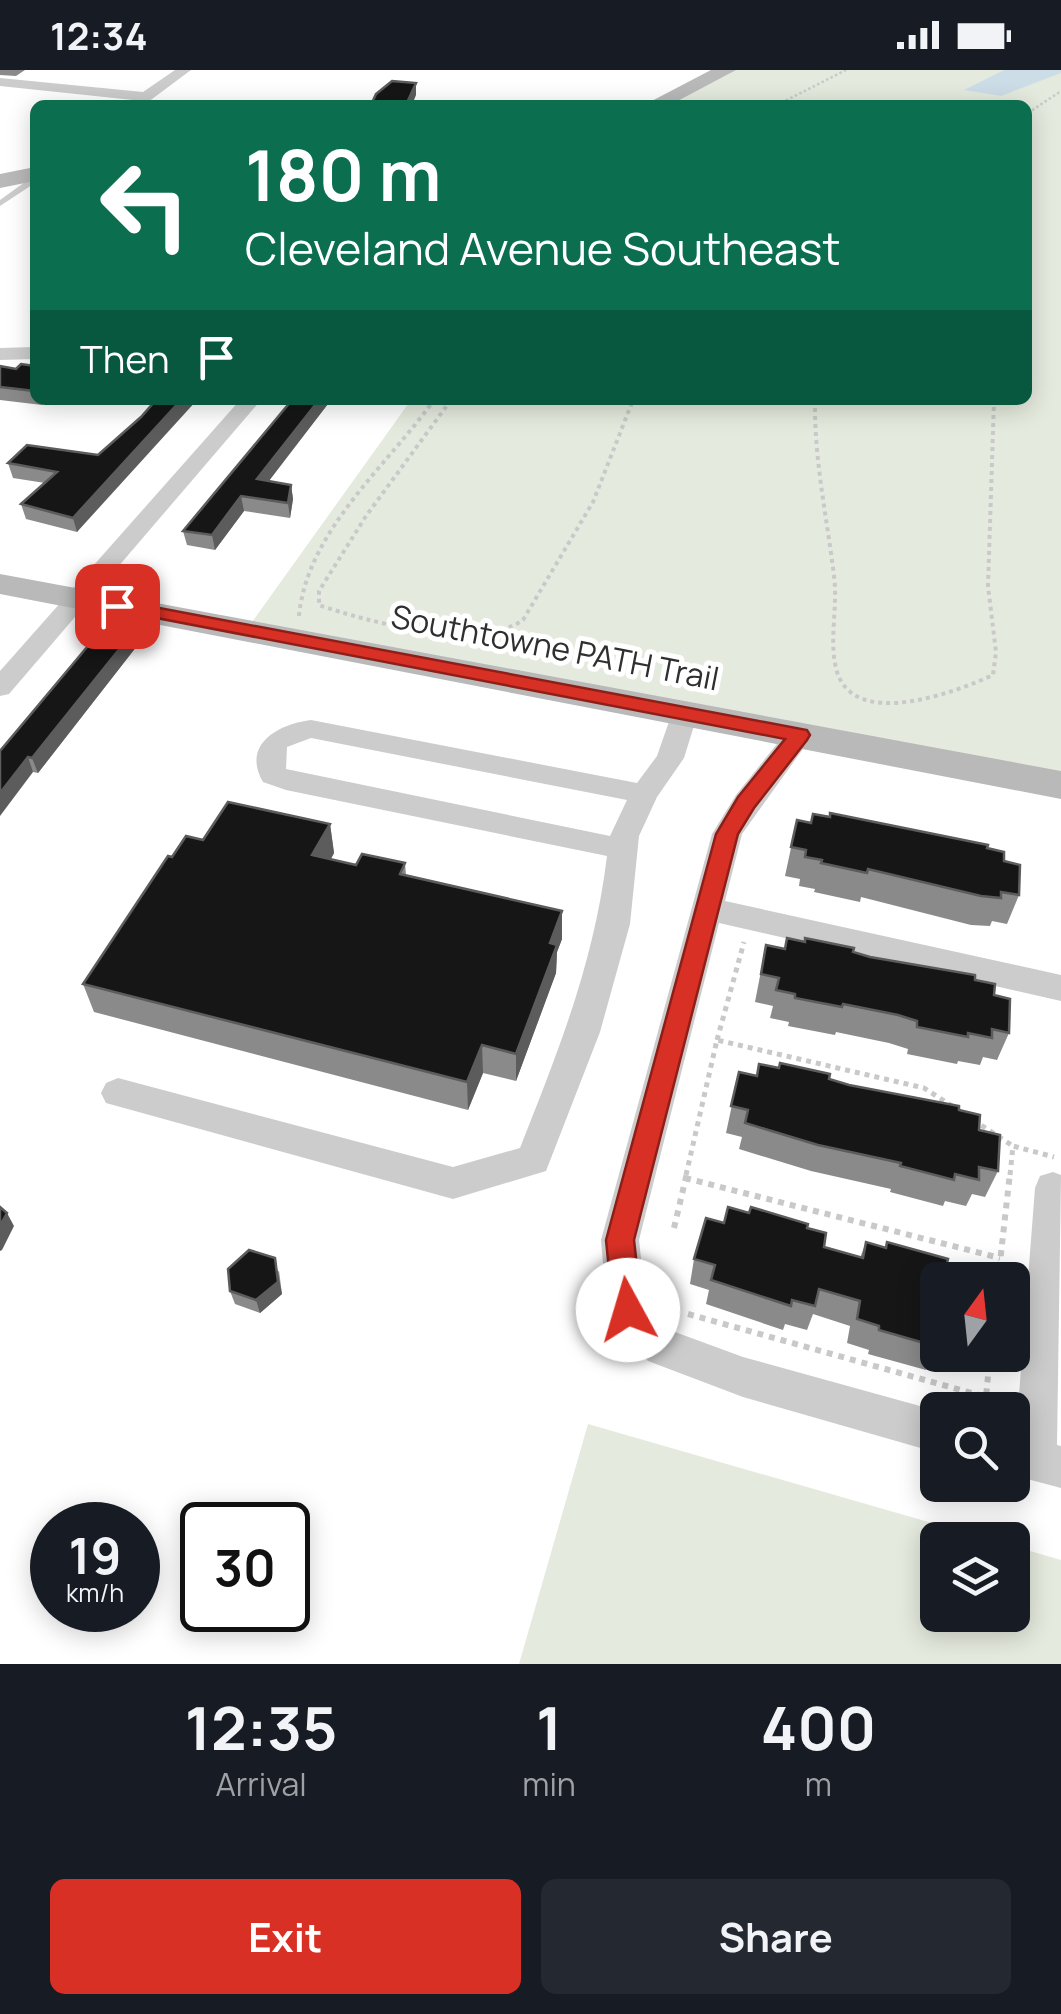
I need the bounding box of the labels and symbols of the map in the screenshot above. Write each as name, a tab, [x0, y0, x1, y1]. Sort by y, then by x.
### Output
pin	[75, 564, 160, 649]
street label: Southtowne PATH Trail	[387, 594, 723, 700]
position arrow	[576, 1258, 680, 1362]
north arrow	[920, 1262, 1030, 1372]
speed limit sign: 30	[180, 1502, 310, 1632]

